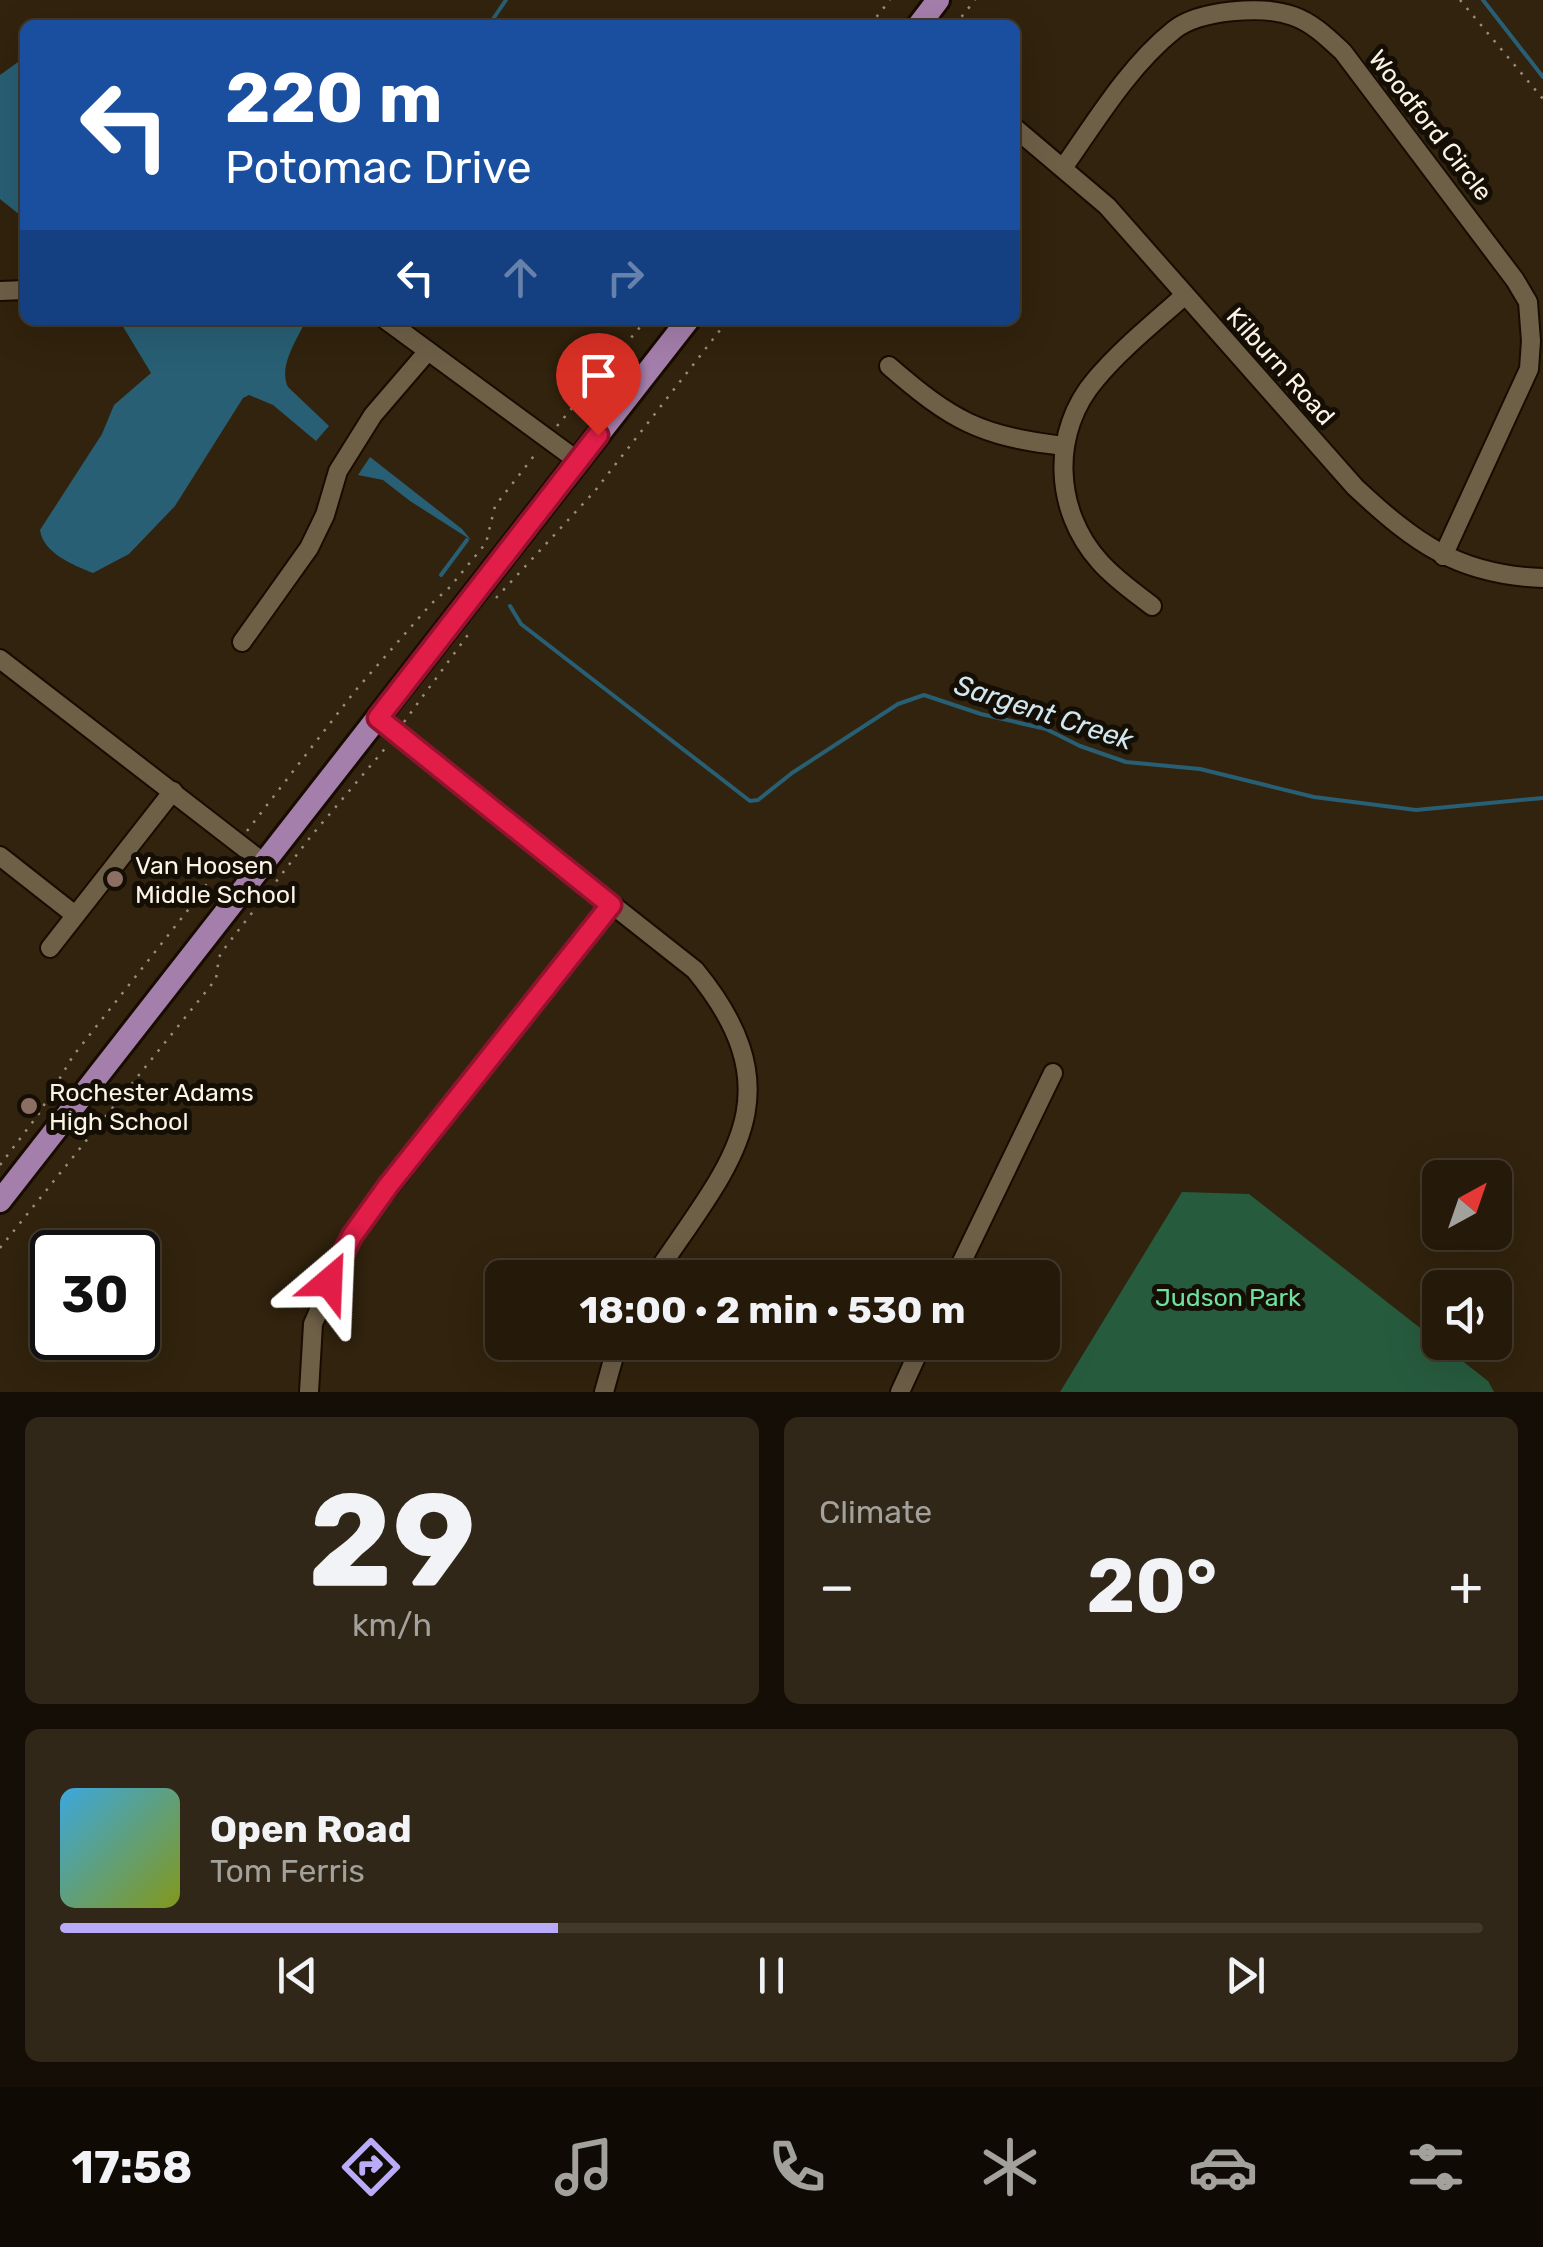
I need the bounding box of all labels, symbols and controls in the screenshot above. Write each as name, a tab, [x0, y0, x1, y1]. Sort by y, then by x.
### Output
street label: Woodford Circle	[1363, 44, 1498, 206]
text: 220 m	[225, 57, 443, 140]
icon: left	[60, 60, 190, 190]
text: Potomac Drive	[225, 141, 532, 194]
icon: left	[388, 250, 443, 305]
icon: ahead	[493, 250, 548, 305]
icon: right	[598, 250, 653, 305]
street label: Kilburn Road	[1221, 302, 1341, 431]
pin	[556, 333, 641, 436]
icon: arrive	[571, 348, 626, 403]
water label: Sargent Creek	[950, 668, 1138, 757]
place label: Van Hoosen Middle School	[135, 851, 296, 909]
marker: Van Hoosen Middle School	[104, 868, 126, 890]
place label: Rochester Adams High School	[49, 1078, 254, 1136]
marker: Rochester Adams High School	[18, 1095, 40, 1117]
north arrow	[1422, 1160, 1512, 1250]
map controls	[1422, 1160, 1512, 1360]
speed limit sign: 30	[30, 1230, 160, 1360]
position arrow	[277, 1230, 381, 1334]
button: sound	[1422, 1270, 1512, 1360]
park label: Judson Park	[1155, 1283, 1301, 1312]
text: 18:00 · 2 min · 530 m	[579, 1287, 966, 1333]
text: 29	[308, 1463, 476, 1618]
text: Climate	[819, 1493, 932, 1531]
text: 20°	[1086, 1542, 1217, 1631]
text: −	[819, 1554, 855, 1619]
text: +	[1449, 1554, 1483, 1619]
text: km/h	[352, 1606, 432, 1644]
text: Open Road	[210, 1806, 412, 1852]
text: Tom Ferris	[210, 1852, 365, 1890]
icon: previous	[270, 1948, 325, 2003]
icon: pause	[744, 1948, 799, 2003]
icon: next	[1218, 1948, 1273, 2003]
icon: directions	[336, 2132, 406, 2202]
icon: music	[549, 2132, 619, 2202]
icon: phone	[762, 2132, 832, 2202]
icon: climate	[975, 2132, 1045, 2202]
icon: car	[1188, 2132, 1258, 2202]
icon: filters	[1401, 2132, 1471, 2202]
text: 17:58	[72, 2141, 192, 2194]

